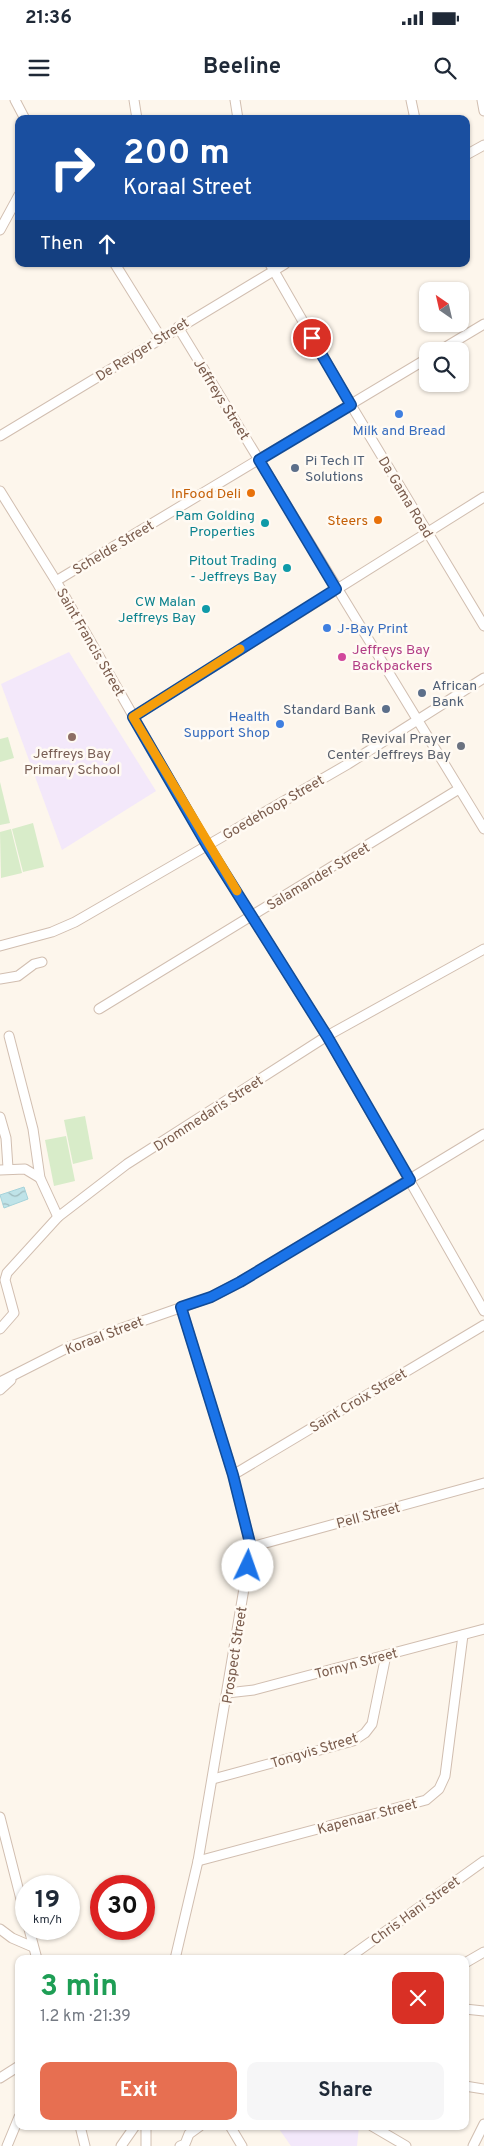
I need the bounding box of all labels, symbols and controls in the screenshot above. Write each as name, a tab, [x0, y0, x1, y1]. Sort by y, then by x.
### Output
text: 21:36	[25, 6, 72, 30]
icon: menu	[25, 54, 53, 82]
text: Beeline	[203, 54, 281, 81]
icon: search	[431, 54, 459, 82]
text: 200 m	[123, 132, 230, 176]
icon: right	[40, 135, 105, 200]
text: Koraal Street	[123, 175, 252, 202]
icon: ahead	[93, 230, 121, 258]
text: Then	[40, 232, 83, 256]
north arrow	[419, 282, 469, 332]
map controls	[419, 282, 469, 392]
street label: De Reyger Street	[93, 315, 192, 386]
pin	[291, 317, 333, 359]
icon: arrive	[298, 324, 326, 352]
button: search	[419, 342, 469, 392]
street label: Jeffreys Street	[189, 356, 252, 444]
marker: Milk and Bread	[393, 408, 405, 420]
place label: Milk and Bread	[352, 423, 446, 440]
place label: Pi Tech IT Solutions	[305, 453, 365, 486]
street label: Da Gama Road	[374, 454, 436, 542]
marker: Pi Tech IT Solutions	[289, 462, 301, 474]
place label: InFood Deli	[171, 486, 241, 503]
marker: InFood Deli	[245, 487, 257, 499]
place label: Pam Golding Properties	[175, 508, 255, 541]
place label: Steers	[327, 513, 368, 530]
marker: Steers	[372, 514, 384, 526]
street label: Schelde Street	[70, 517, 157, 579]
marker: Pam Golding Properties	[259, 517, 271, 529]
place label: Pitout Trading - Jeffreys Bay	[189, 553, 277, 586]
marker: Pitout Trading - Jeffreys Bay	[281, 562, 293, 574]
street label: Saint Francis Street	[52, 586, 128, 700]
place label: CW Malan Jeffreys Bay	[118, 594, 196, 627]
marker: CW Malan Jeffreys Bay	[200, 603, 212, 615]
place label: J-Bay Print	[337, 621, 408, 638]
marker: J-Bay Print	[321, 622, 333, 634]
place label: Jeffreys Bay Backpackers	[352, 642, 433, 675]
marker: Jeffreys Bay Backpackers	[336, 651, 348, 663]
place label: African Bank	[432, 678, 477, 711]
marker: African Bank	[416, 687, 428, 699]
place label: Standard Bank	[283, 702, 376, 719]
marker: Standard Bank	[380, 703, 392, 715]
place label: Health Support Shop	[184, 709, 270, 742]
marker: Health Support Shop	[274, 718, 286, 730]
marker: Jeffreys Bay Primary School	[66, 731, 78, 743]
place label: Revival Prayer Center Jeffreys Bay	[327, 731, 452, 764]
marker: Revival Prayer Center Jeffreys Bay	[455, 740, 467, 752]
place label: Jeffreys Bay Primary School	[24, 746, 120, 779]
street label: Goedehoop Street	[220, 772, 328, 844]
street label: Salamander Street	[264, 840, 373, 915]
street label: Drommedaris Street	[151, 1073, 267, 1156]
street label: Koraal Street	[63, 1314, 146, 1359]
street label: Saint Croix Street	[307, 1366, 410, 1437]
street label: Pell Street	[335, 1500, 402, 1533]
position arrow	[221, 1539, 273, 1591]
street label: Prospect Street	[219, 1605, 252, 1705]
street label: Tornyn Street	[313, 1645, 400, 1684]
street label: Tongvis Street	[269, 1730, 360, 1773]
street label: Kapenaar Street	[316, 1796, 419, 1839]
street label: Chris Hani Street	[368, 1873, 464, 1949]
speed limit sign: 30	[90, 1875, 155, 1940]
text: 19	[35, 1885, 60, 1917]
text: km/h	[33, 1912, 62, 1928]
text: 3 min	[40, 1969, 118, 2006]
button: close	[392, 1972, 444, 2024]
text: 1.2 km · 21:39	[40, 2007, 131, 2027]
button: Exit	[40, 2062, 237, 2120]
button: Share	[247, 2062, 444, 2120]

